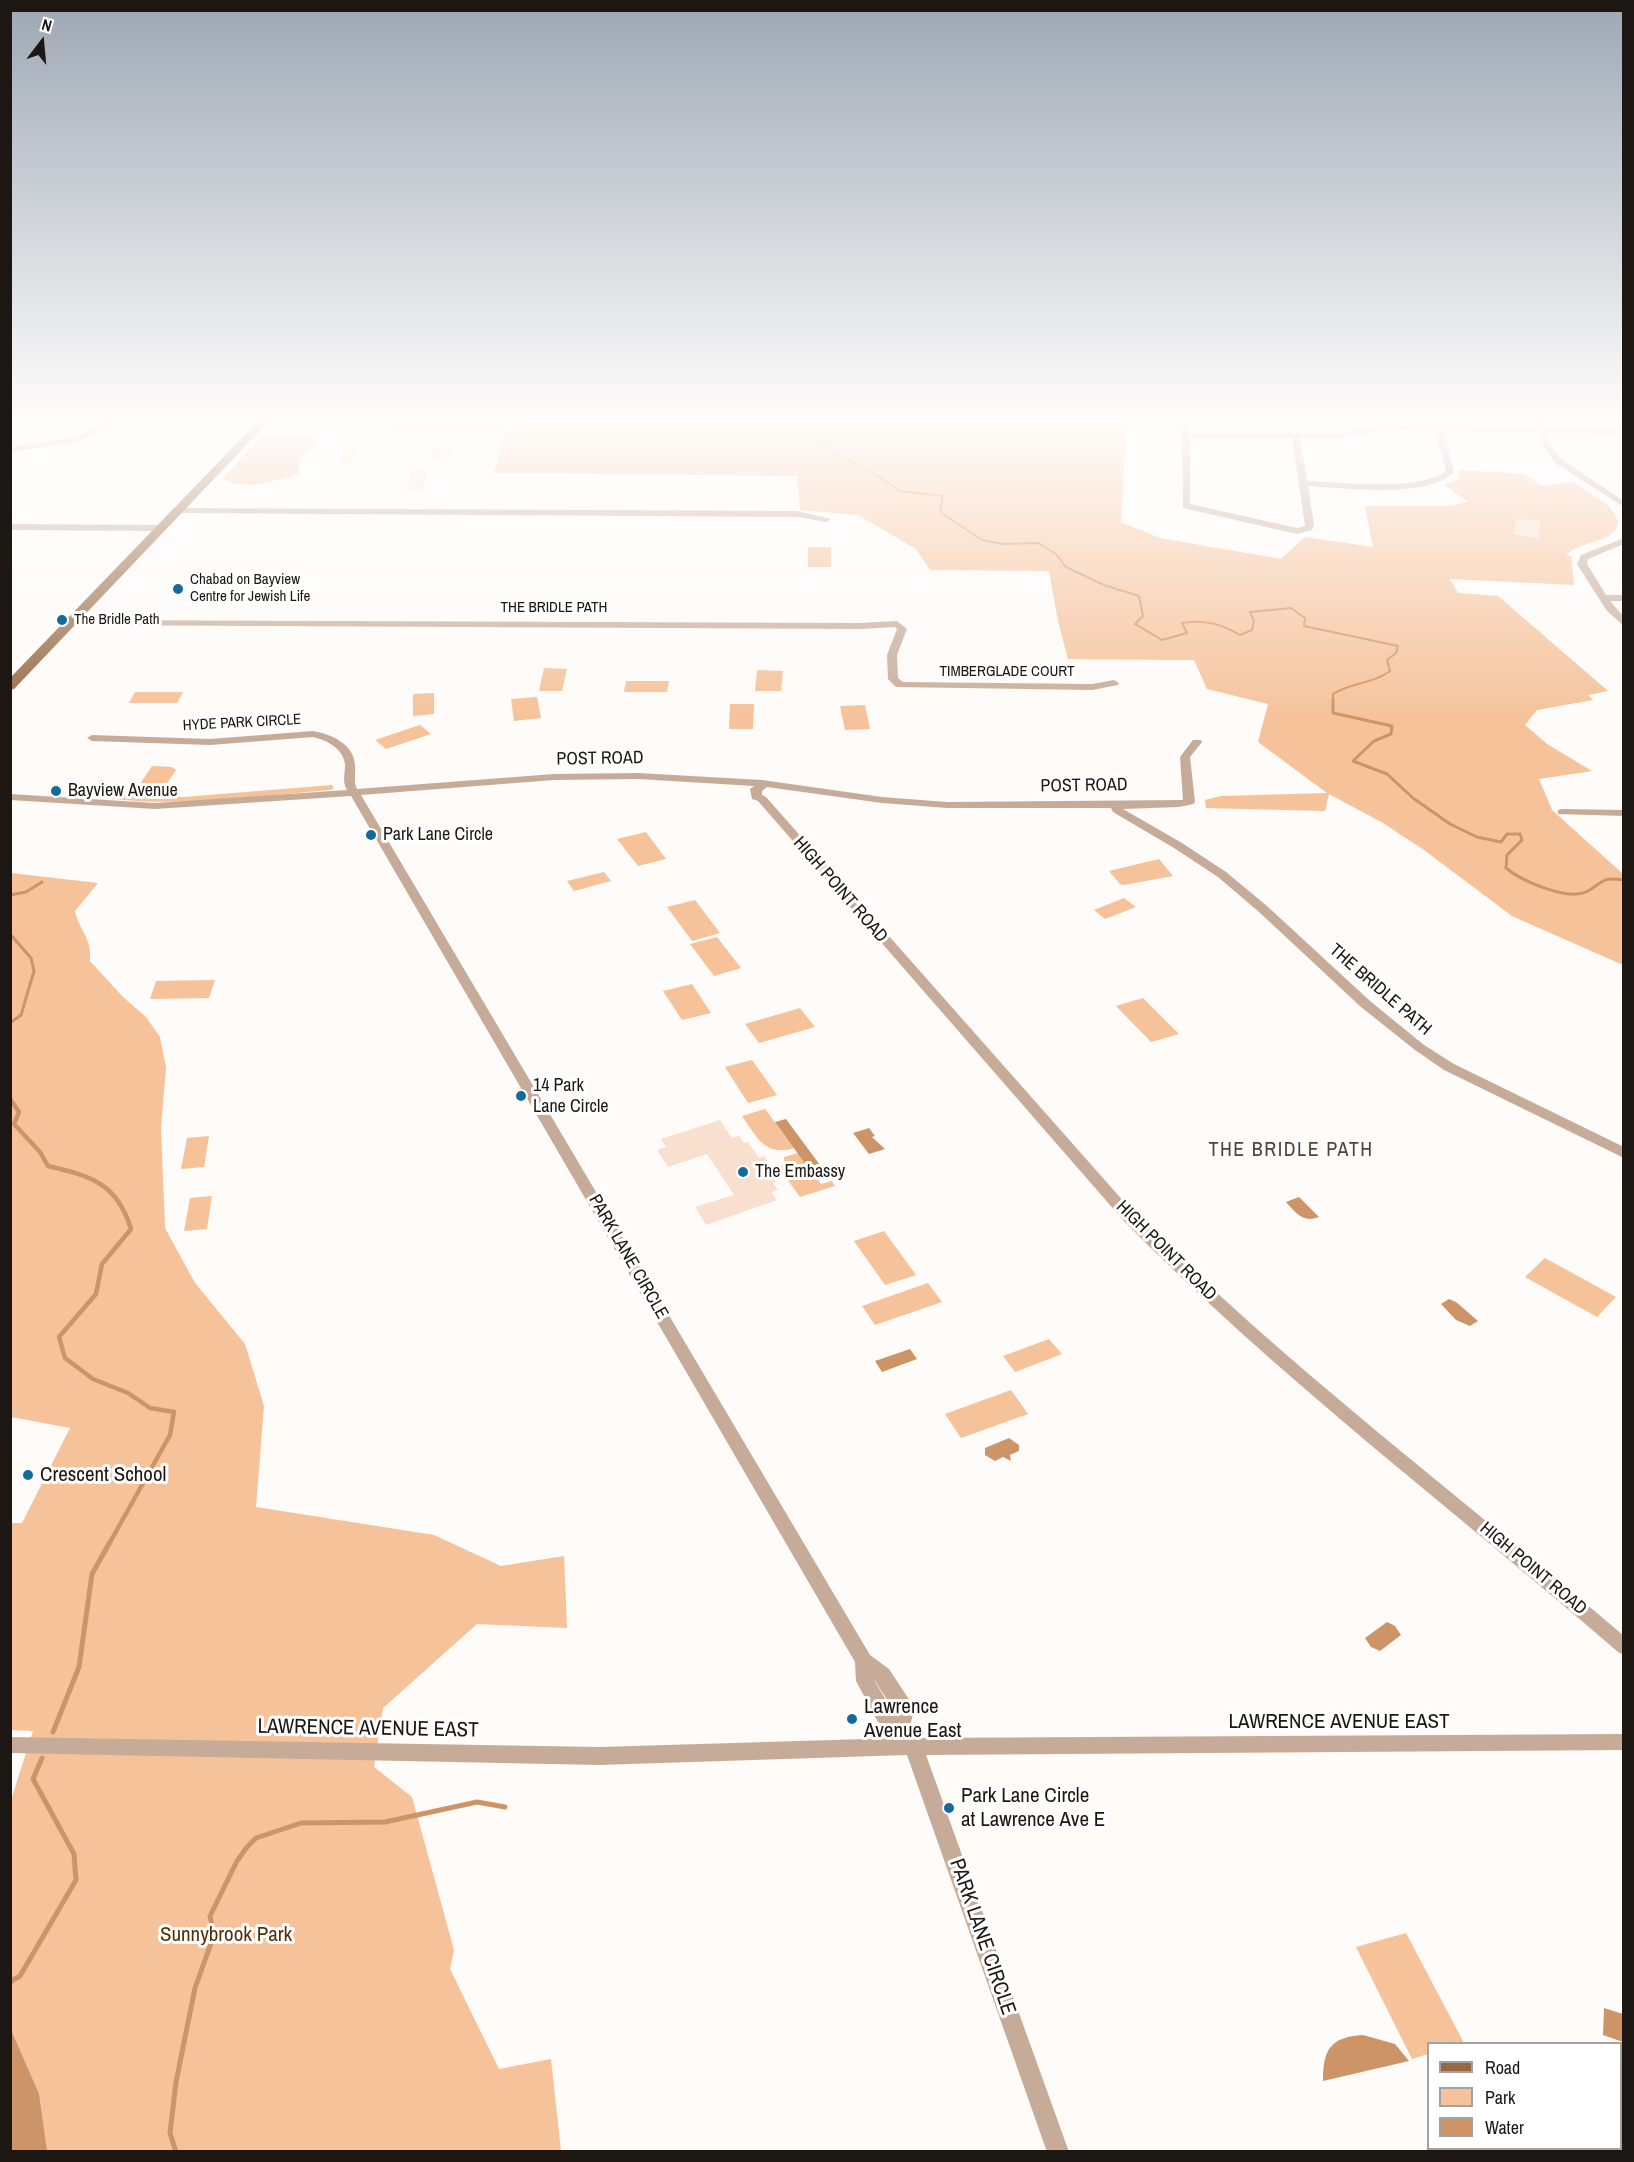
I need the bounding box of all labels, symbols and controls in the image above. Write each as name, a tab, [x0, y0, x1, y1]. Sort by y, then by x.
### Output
north arrow	[12, 12, 72, 72]
text: N	[39, 13, 55, 37]
place label: Chabad on Bayview Centre for Jewish Life	[190, 571, 310, 606]
marker: Chabad on Bayview Centre for Jewish Life	[171, 582, 185, 596]
street label: THE BRIDLE PATH	[501, 599, 607, 617]
place label: The Bridle Path	[74, 611, 159, 629]
marker: The Bridle Path	[55, 613, 69, 627]
street label: TIMBERGLADE COURT	[939, 663, 1075, 681]
street label: HYDE PARK CIRCLE	[182, 711, 302, 735]
street label: POST ROAD	[556, 747, 644, 771]
street label: POST ROAD	[1040, 774, 1128, 798]
place label: Bayview Avenue	[68, 780, 178, 802]
marker: Bayview Avenue	[49, 784, 63, 798]
place label: Park Lane Circle	[383, 824, 493, 846]
marker: Park Lane Circle	[364, 828, 378, 842]
street label: HIGH POINT ROAD	[788, 833, 892, 947]
street label: THE BRIDLE PATH	[1325, 940, 1435, 1040]
place label: 14 Park Lane Circle	[533, 1075, 608, 1118]
marker: 14 Park Lane Circle	[514, 1089, 528, 1103]
district label: THE BRIDLE PATH	[1209, 1139, 1373, 1163]
place label: The Embassy	[755, 1161, 845, 1183]
marker: The Embassy	[736, 1165, 750, 1179]
street label: PARK LANE CIRCLE	[584, 1191, 672, 1323]
street label: HIGH POINT ROAD	[1111, 1196, 1221, 1306]
place label: Crescent School	[40, 1462, 166, 1488]
marker: Crescent School	[21, 1468, 35, 1482]
street label: HIGH POINT ROAD	[1475, 1518, 1591, 1620]
place label: Lawrence Avenue East	[864, 1694, 961, 1744]
street label: LAWRENCE AVENUE EAST	[1228, 1709, 1450, 1735]
marker: Lawrence Avenue East	[845, 1712, 859, 1726]
street label: LAWRENCE AVENUE EAST	[257, 1714, 479, 1744]
place label: Park Lane Circle at Lawrence Ave E	[961, 1783, 1105, 1833]
marker: Park Lane Circle at Lawrence Ave E	[942, 1801, 956, 1815]
street label: PARK LANE CIRCLE	[943, 1856, 1021, 2018]
park label: Sunnybrook Park	[160, 1922, 292, 1948]
legend	[1427, 2042, 1622, 2150]
text: Road	[1485, 2055, 1520, 2080]
text: Park	[1485, 2085, 1515, 2110]
text: Water	[1485, 2115, 1524, 2140]

